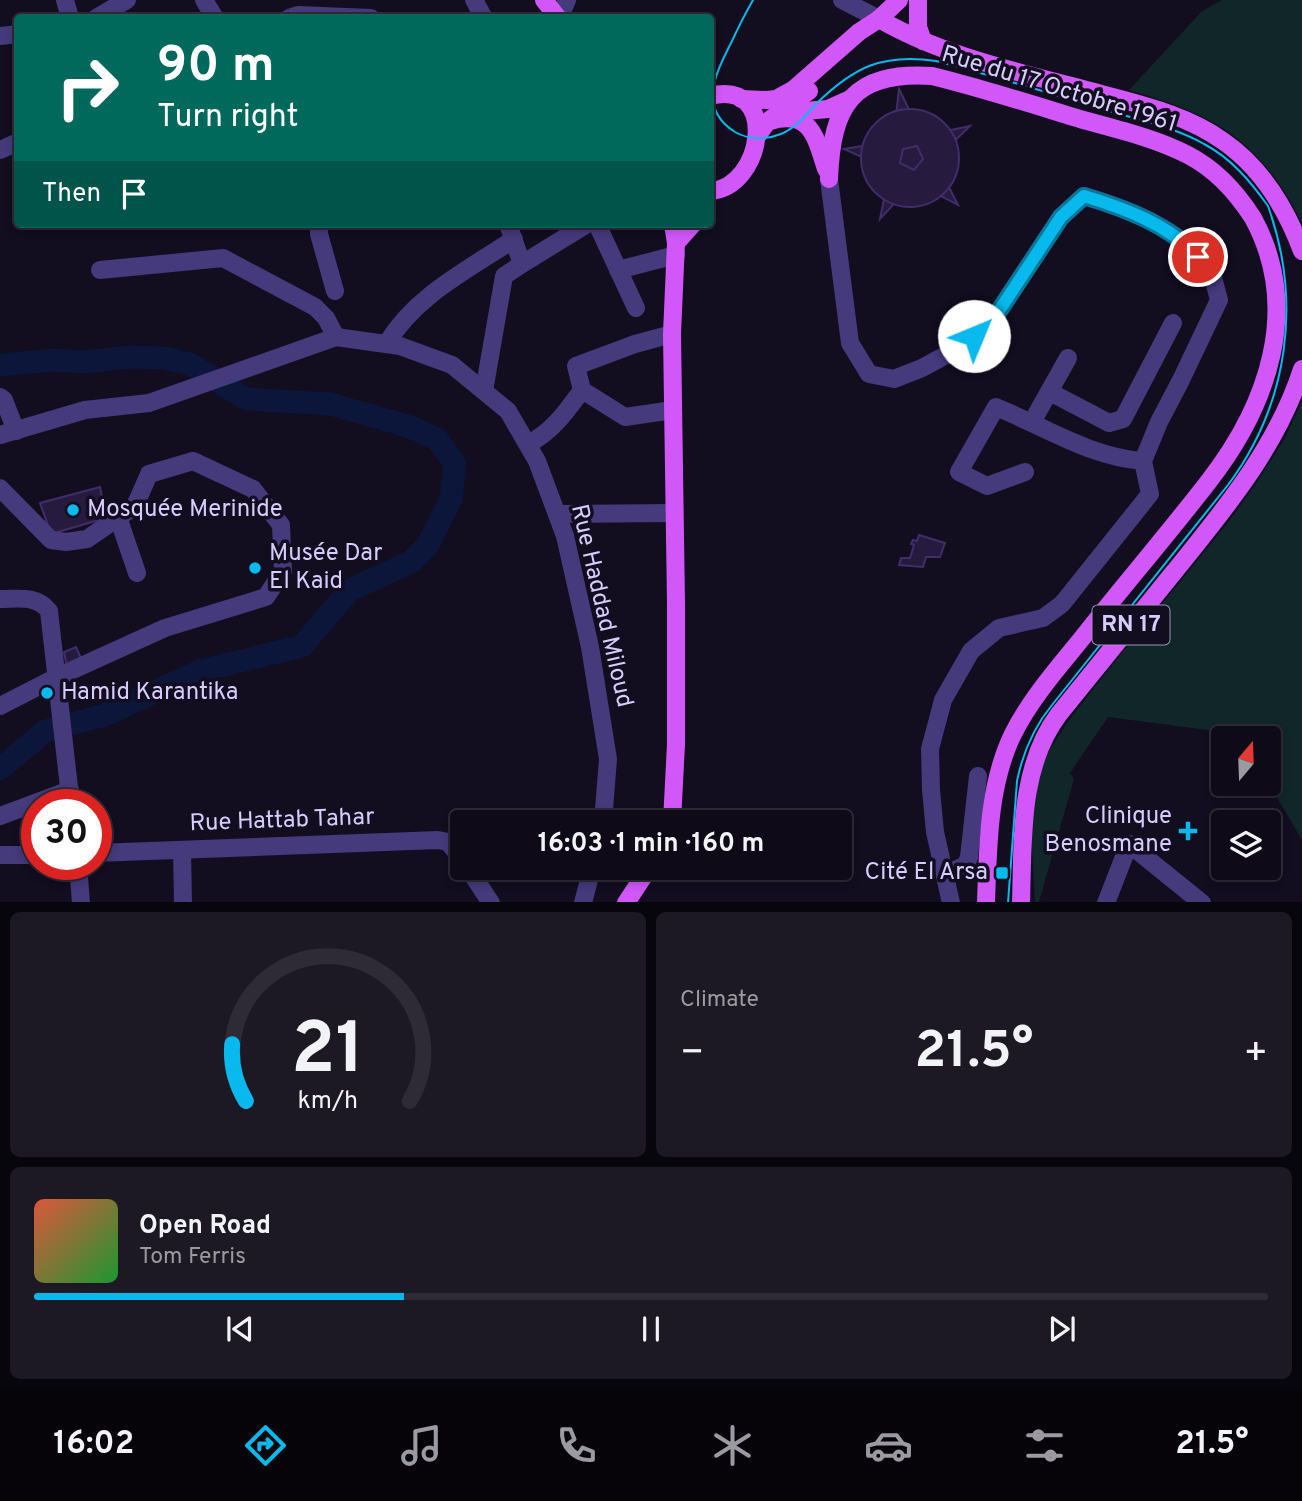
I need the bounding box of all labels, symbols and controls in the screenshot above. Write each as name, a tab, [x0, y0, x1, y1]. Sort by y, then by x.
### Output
text: 90 m	[157, 37, 275, 99]
street label: Rue du 17 Octobre 1961	[938, 40, 1180, 140]
icon: right	[42, 42, 133, 133]
text: Turn right	[157, 98, 299, 138]
icon: arrive	[115, 175, 153, 213]
text: Then	[42, 178, 101, 211]
pin	[1168, 227, 1228, 287]
icon: arrive	[1179, 238, 1217, 276]
position arrow	[937, 299, 1011, 373]
place label: Mosquée Merinide	[87, 495, 283, 525]
street label: Rue Haddad Miloud	[563, 501, 639, 711]
marker: Mosquée Merinide	[65, 502, 81, 518]
place label: Musée Dar El Kaid	[269, 539, 383, 597]
marker: Musée Dar El Kaid	[247, 560, 263, 576]
road number: RN 17	[1092, 606, 1170, 645]
place label: Hamid Karantika	[61, 678, 238, 708]
marker: Hamid Karantika	[39, 685, 55, 701]
north arrow	[1211, 726, 1281, 796]
map controls	[1211, 726, 1281, 880]
speed limit sign: 30	[21, 789, 112, 880]
place label: Clinique Benosmane	[1044, 802, 1172, 860]
street label: Rue Hattab Tahar	[189, 803, 375, 839]
button: layers	[1211, 810, 1281, 880]
marker: Clinique Benosmane	[1178, 821, 1198, 841]
text: 16:03 · 1 min · 160 m	[538, 828, 764, 861]
place label: Cité El Arsa	[865, 858, 988, 888]
marker: Cité El Arsa	[994, 865, 1010, 881]
text: Climate	[680, 986, 759, 1015]
text: 21	[291, 1007, 365, 1099]
text: 21.5°	[915, 1020, 1033, 1086]
text: −	[680, 1030, 705, 1079]
text: +	[1243, 1030, 1268, 1079]
text: km/h	[298, 1085, 358, 1117]
text: Open Road	[139, 1210, 271, 1243]
text: Tom Ferris	[139, 1243, 246, 1272]
icon: previous	[221, 1310, 259, 1348]
icon: pause	[632, 1310, 670, 1348]
icon: next	[1043, 1310, 1081, 1348]
icon: directions	[241, 1421, 290, 1470]
icon: music	[397, 1421, 446, 1470]
icon: phone	[552, 1421, 601, 1470]
icon: climate	[708, 1421, 757, 1470]
icon: car	[864, 1421, 913, 1470]
icon: filters	[1020, 1421, 1069, 1470]
text: 16:02	[53, 1425, 134, 1465]
text: 21.5°	[1175, 1425, 1249, 1465]

